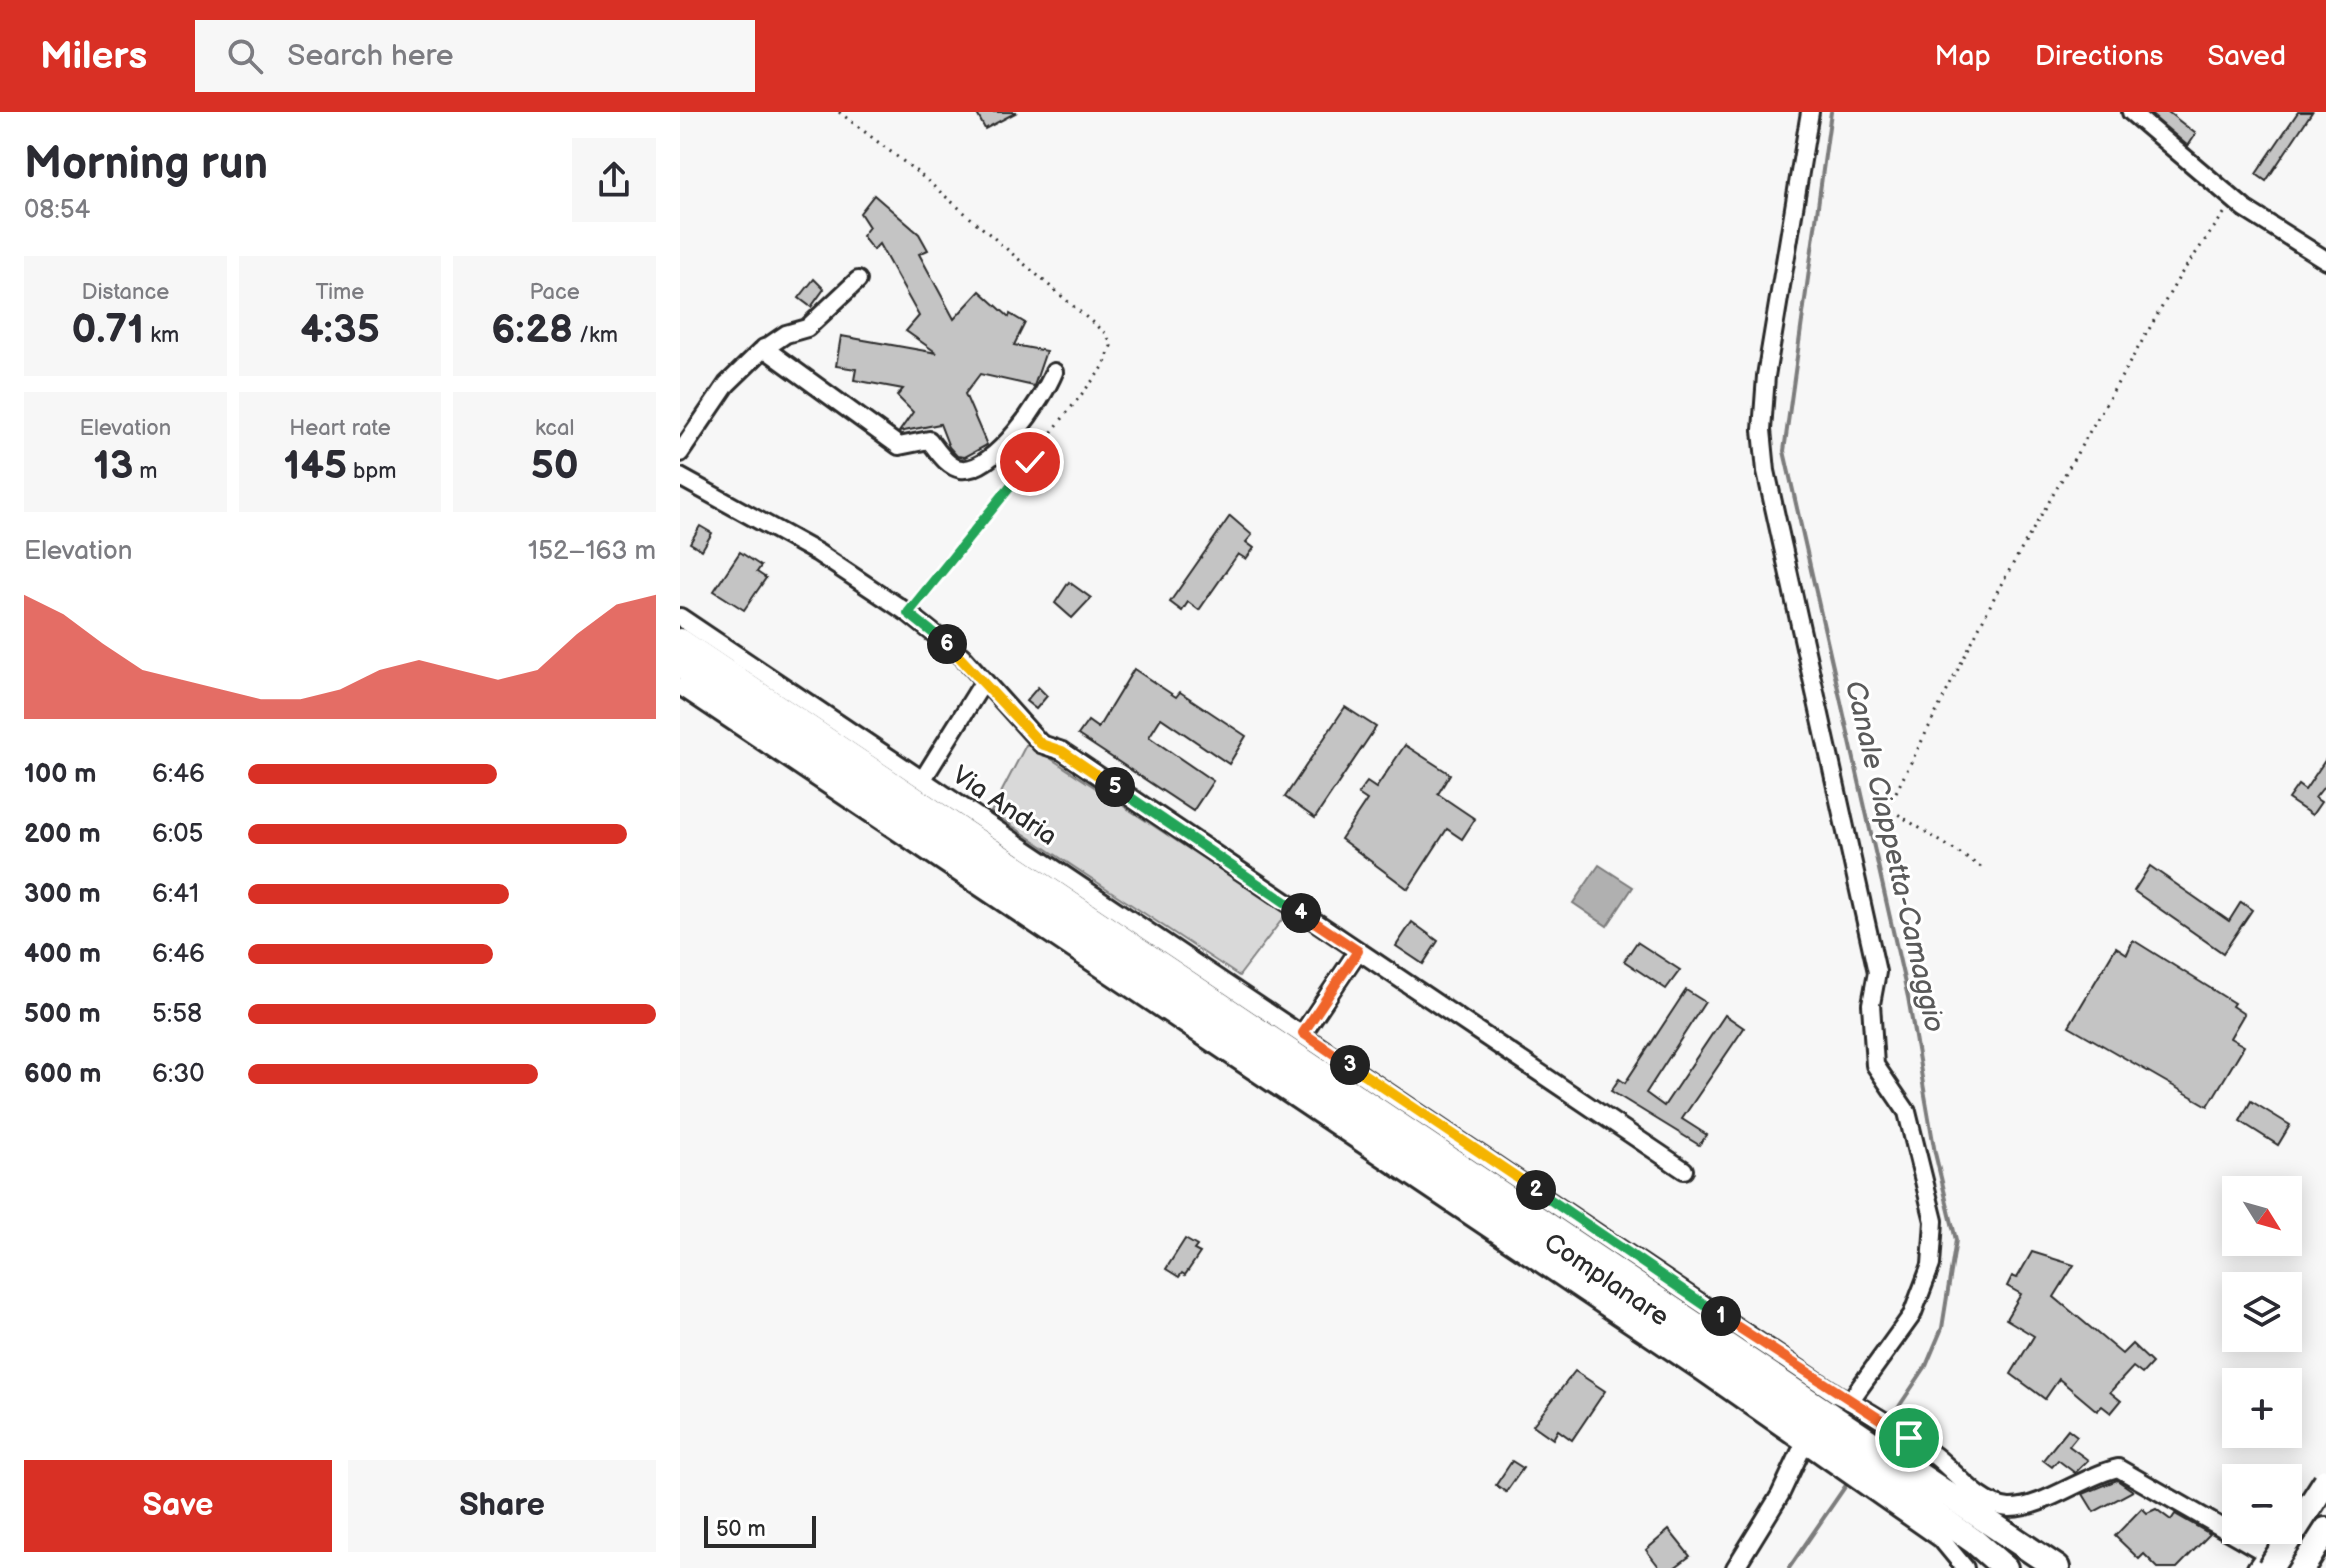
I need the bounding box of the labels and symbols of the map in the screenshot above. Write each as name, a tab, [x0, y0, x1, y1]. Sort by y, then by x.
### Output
pin	[996, 428, 1064, 496]
pin: 6	[927, 624, 967, 664]
water label: Canale Ciappetta-Camaggio	[1838, 677, 1951, 1035]
street label: Via Andria	[946, 760, 1062, 853]
pin: 5	[1095, 767, 1135, 807]
pin: 4	[1281, 893, 1321, 933]
pin: 3	[1330, 1045, 1370, 1085]
pin: 2	[1516, 1170, 1556, 1210]
north arrow	[2222, 1176, 2302, 1256]
street label: Complanare	[1538, 1227, 1674, 1333]
pin: 1	[1701, 1296, 1741, 1336]
pin	[1875, 1404, 1943, 1472]
scale bar	[704, 1512, 816, 1548]

